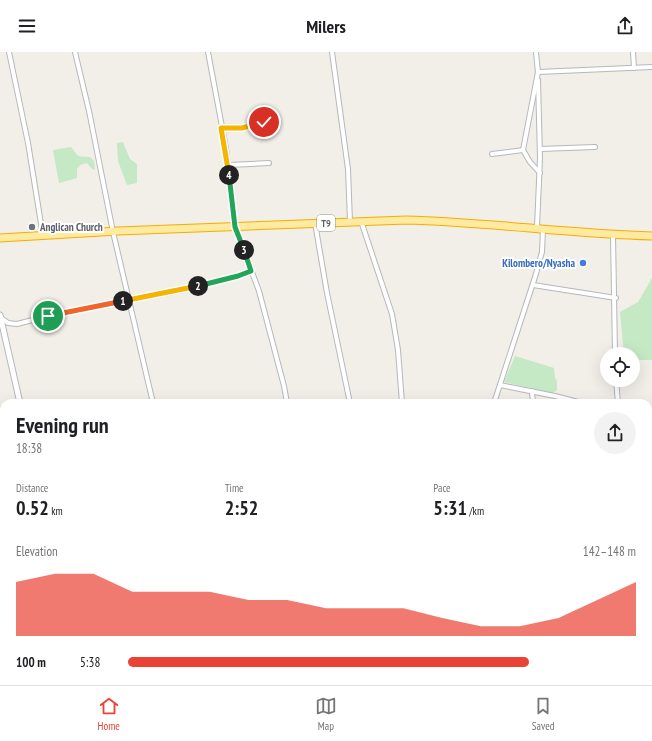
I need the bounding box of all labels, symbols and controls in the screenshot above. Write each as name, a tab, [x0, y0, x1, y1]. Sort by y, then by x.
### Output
icon: menu	[16, 15, 38, 37]
text: Milers	[306, 15, 346, 38]
icon: share	[614, 15, 636, 37]
pin	[247, 105, 281, 139]
icon: check	[253, 111, 275, 133]
pin: 4	[219, 165, 239, 185]
text: 4	[226, 168, 232, 182]
road number: T9	[317, 215, 335, 231]
place label: Anglican Church	[39, 220, 103, 234]
marker: Anglican Church	[27, 222, 37, 232]
pin: 3	[234, 240, 254, 260]
text: 3	[241, 243, 247, 257]
place label: Kilombero/Nyasha	[502, 256, 575, 270]
marker: Kilombero/Nyasha	[578, 258, 588, 268]
pin: 2	[188, 276, 208, 296]
text: 2	[195, 279, 201, 293]
pin: 1	[113, 291, 133, 311]
text: 1	[120, 294, 126, 308]
pin	[31, 299, 65, 333]
icon: arrive	[37, 305, 59, 327]
map controls	[600, 347, 640, 387]
button: locate	[600, 347, 640, 387]
text: Evening run	[16, 411, 109, 439]
button: share	[594, 412, 636, 454]
text: 18:38	[16, 440, 42, 457]
text: Distance	[16, 481, 48, 495]
text: Time	[225, 481, 244, 495]
text: Pace	[433, 481, 451, 495]
text: 0.52	[16, 495, 49, 521]
text: 2:52	[225, 495, 258, 521]
text: 5:31	[433, 495, 467, 521]
text: km	[49, 504, 63, 518]
text: /km	[467, 504, 484, 518]
text: Elevation	[16, 543, 58, 560]
text: 142–148 m	[583, 543, 636, 560]
text: 100 m	[16, 654, 46, 671]
text: 5:38	[80, 654, 100, 671]
tab: Home	[97, 695, 120, 733]
tab: Map	[315, 695, 337, 733]
tab: Saved	[532, 695, 555, 733]

